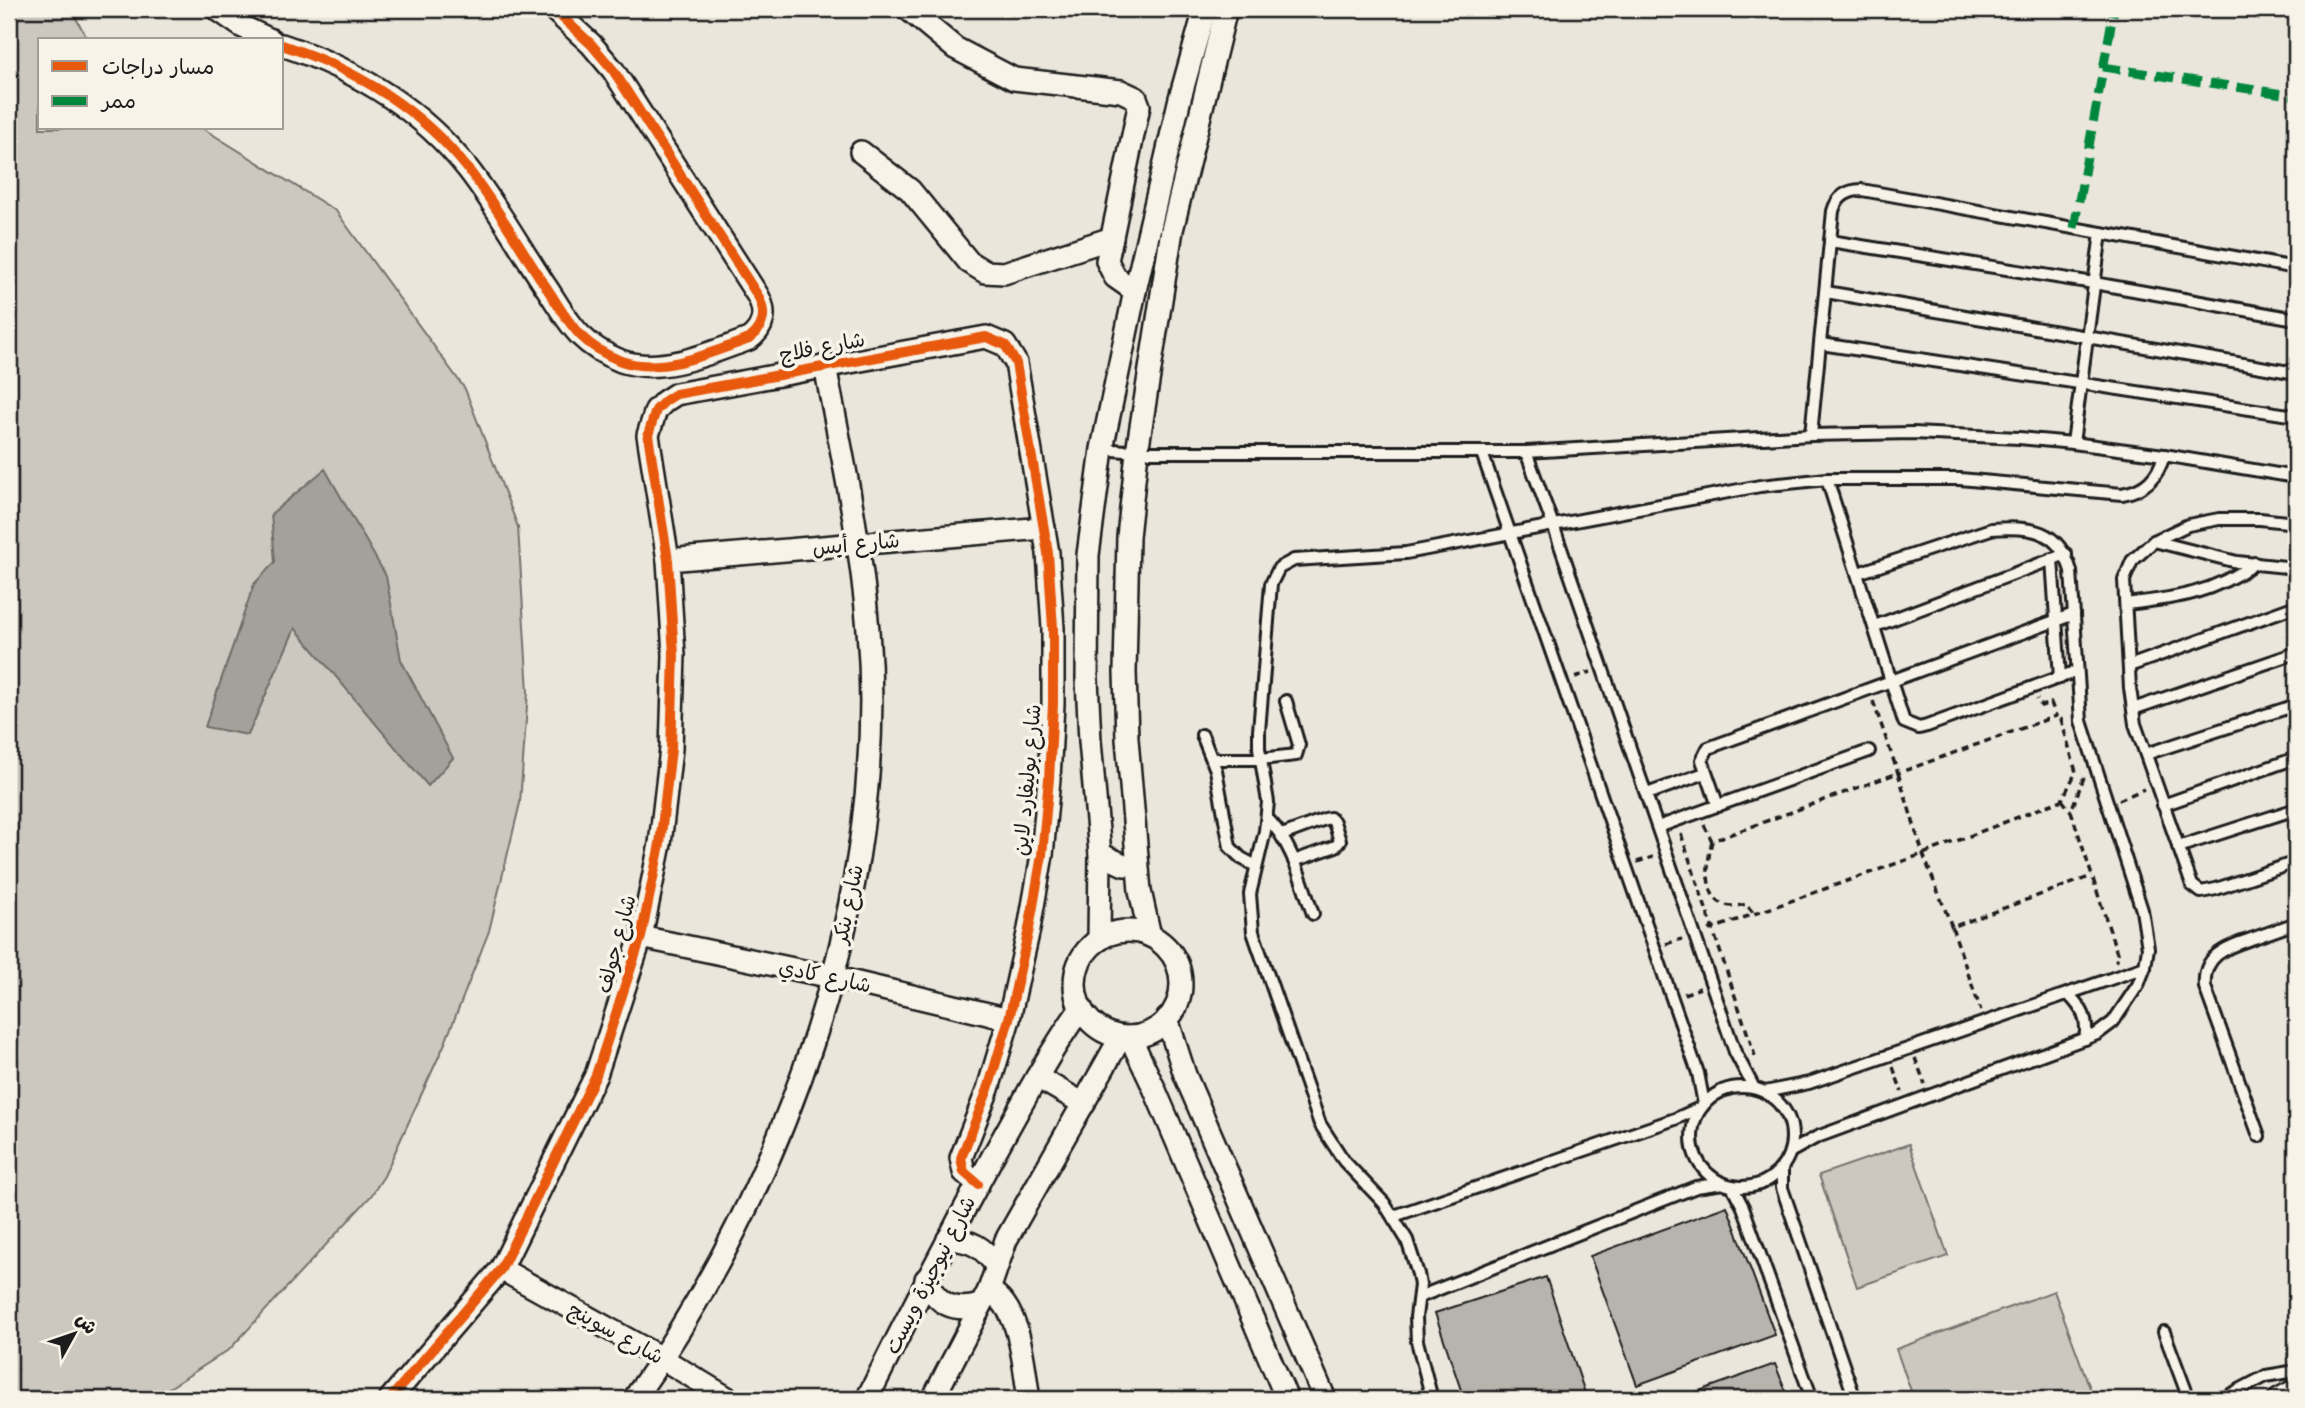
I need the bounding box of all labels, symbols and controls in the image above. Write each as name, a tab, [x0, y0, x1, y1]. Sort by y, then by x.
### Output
legend	[38, 38, 284, 130]
text: مسار دراجات	[102, 49, 214, 81]
text: ممر	[100, 83, 136, 115]
street label: شارع فلاج	[776, 321, 867, 370]
street label: شارع أيس	[811, 522, 901, 563]
street label: شارع بوليفارد لاين	[1002, 703, 1049, 857]
street label: شارع بنكر	[822, 861, 871, 948]
street label: شارع جولف	[586, 891, 644, 997]
street label: شارع كادي	[776, 949, 875, 1000]
street label: شارع نيوجيزة ويست	[874, 1189, 983, 1359]
street label: شارع سوينج	[563, 1292, 671, 1372]
north arrow	[38, 1300, 108, 1370]
text: ش	[70, 1305, 105, 1340]

